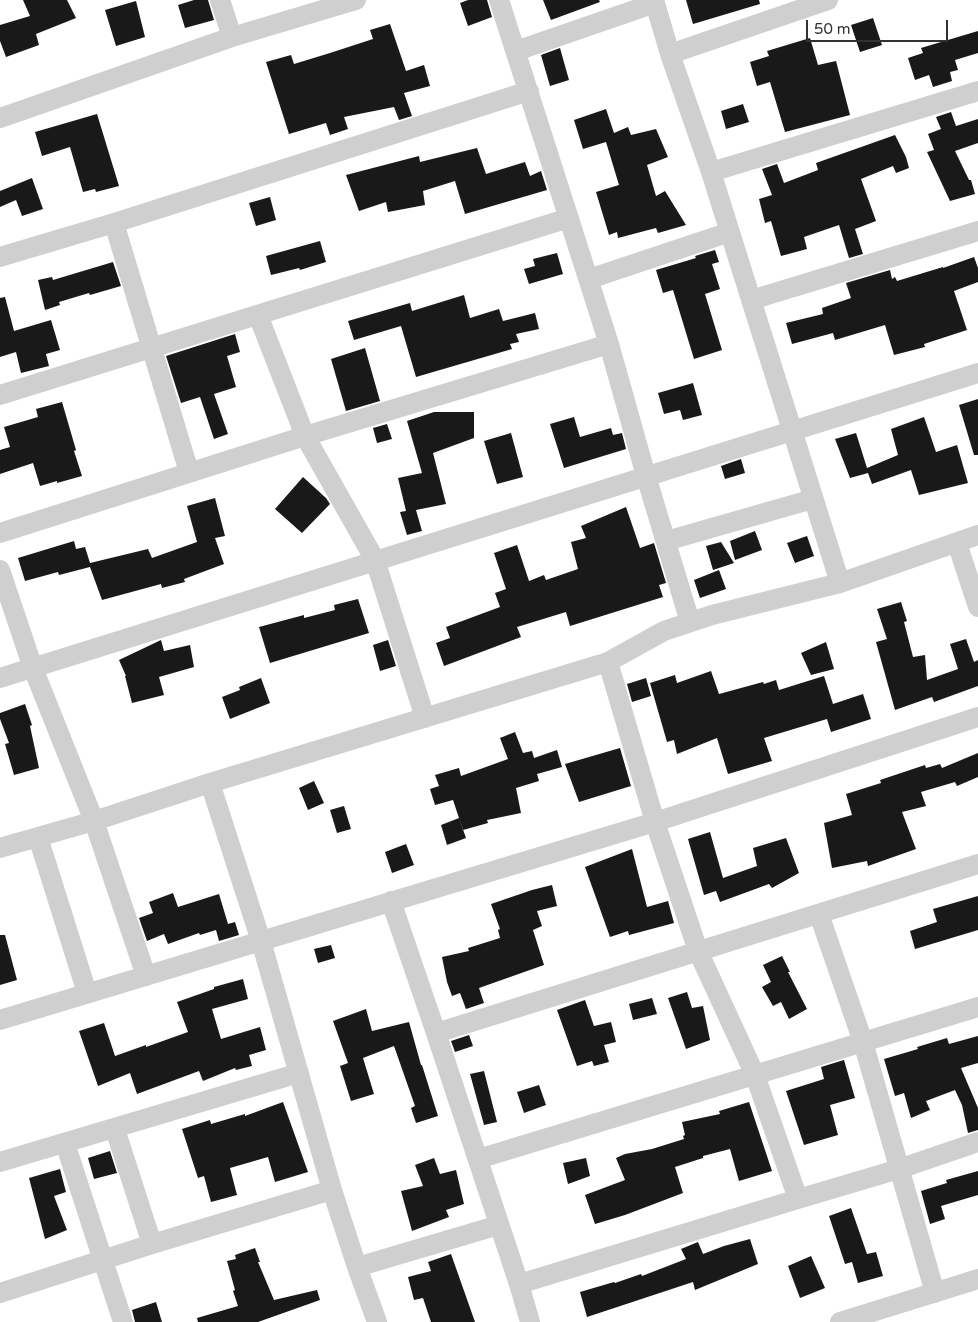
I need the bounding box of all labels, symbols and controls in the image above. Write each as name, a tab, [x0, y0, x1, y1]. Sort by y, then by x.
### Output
scale bar	[808, 10, 950, 42]
text: 50 m	[814, 20, 851, 38]

